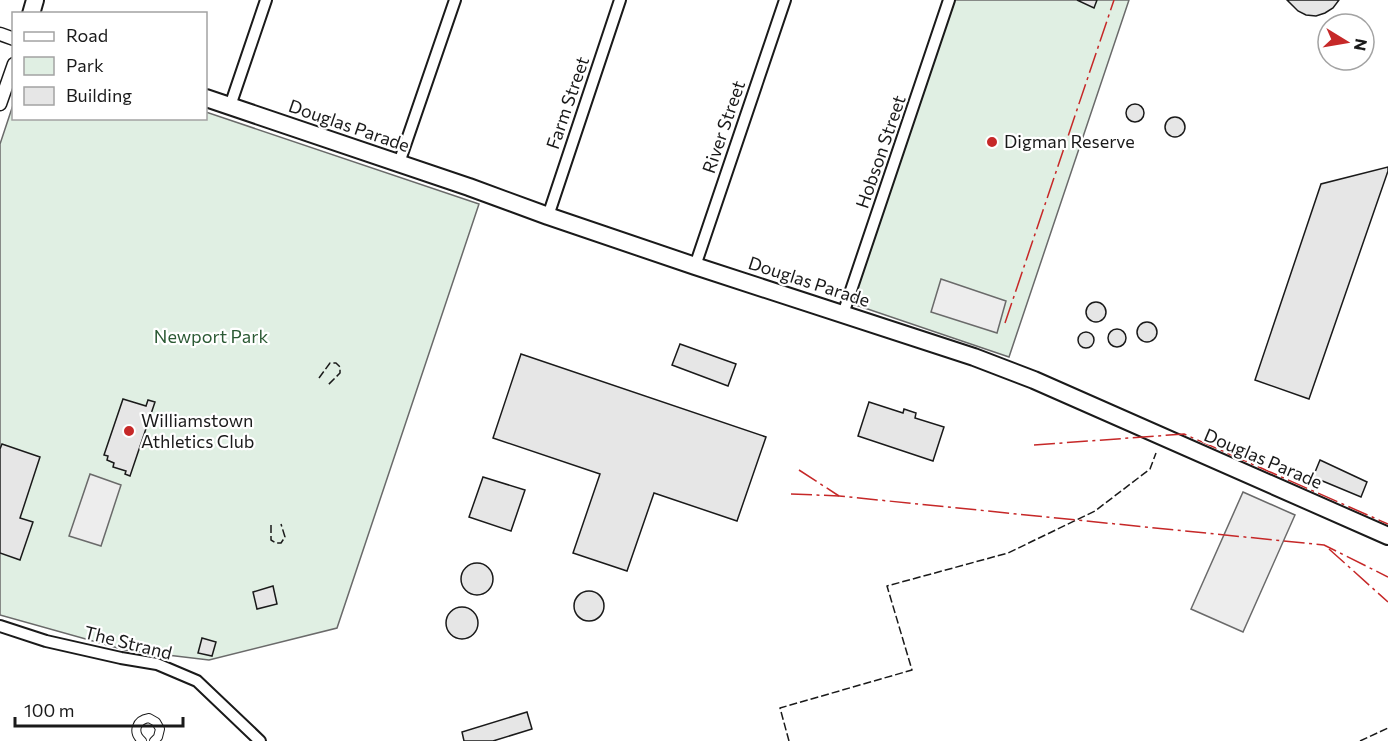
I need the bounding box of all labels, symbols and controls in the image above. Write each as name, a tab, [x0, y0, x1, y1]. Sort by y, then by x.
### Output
legend	[12, 12, 207, 120]
north arrow	[1316, 12, 1376, 72]
text: Road	[66, 24, 108, 46]
text: N	[1351, 37, 1372, 53]
street label: Farm Street	[541, 53, 593, 152]
text: Park	[66, 54, 104, 76]
street label: River Street	[697, 77, 749, 176]
text: Building	[66, 84, 132, 106]
street label: Hobson Street	[850, 92, 910, 211]
street label: Douglas Parade	[286, 94, 413, 156]
place label: Digman Reserve	[1004, 130, 1135, 152]
marker: Digman Reserve	[985, 135, 999, 149]
street label: Douglas Parade	[746, 251, 873, 311]
park label: Newport Park	[154, 325, 268, 347]
place label: Williamstown Athletics Club	[141, 409, 254, 452]
street label: Douglas Parade	[1201, 423, 1326, 493]
marker: Williamstown Athletics Club	[122, 424, 136, 438]
street label: The Strand	[82, 621, 174, 664]
scale bar	[15, 690, 183, 728]
text: 100 m	[24, 699, 74, 721]

